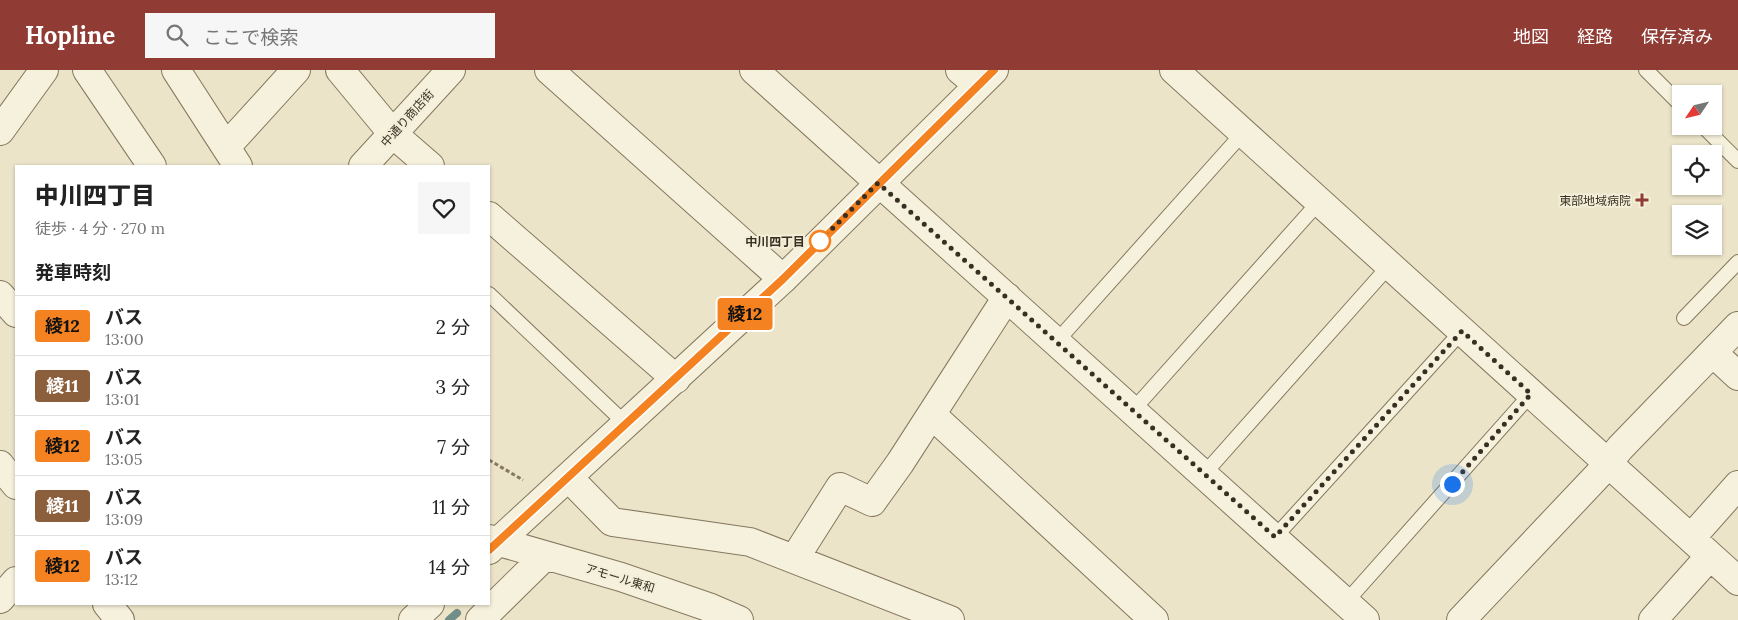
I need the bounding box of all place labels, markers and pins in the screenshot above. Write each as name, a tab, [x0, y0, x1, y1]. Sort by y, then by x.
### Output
place label: 東部地域病院	[1559, 193, 1631, 208]
marker: 東部地域病院	[1635, 193, 1649, 207]
marker: 中川四丁目	[809, 230, 831, 252]
place label: 中川四丁目	[745, 234, 805, 249]

